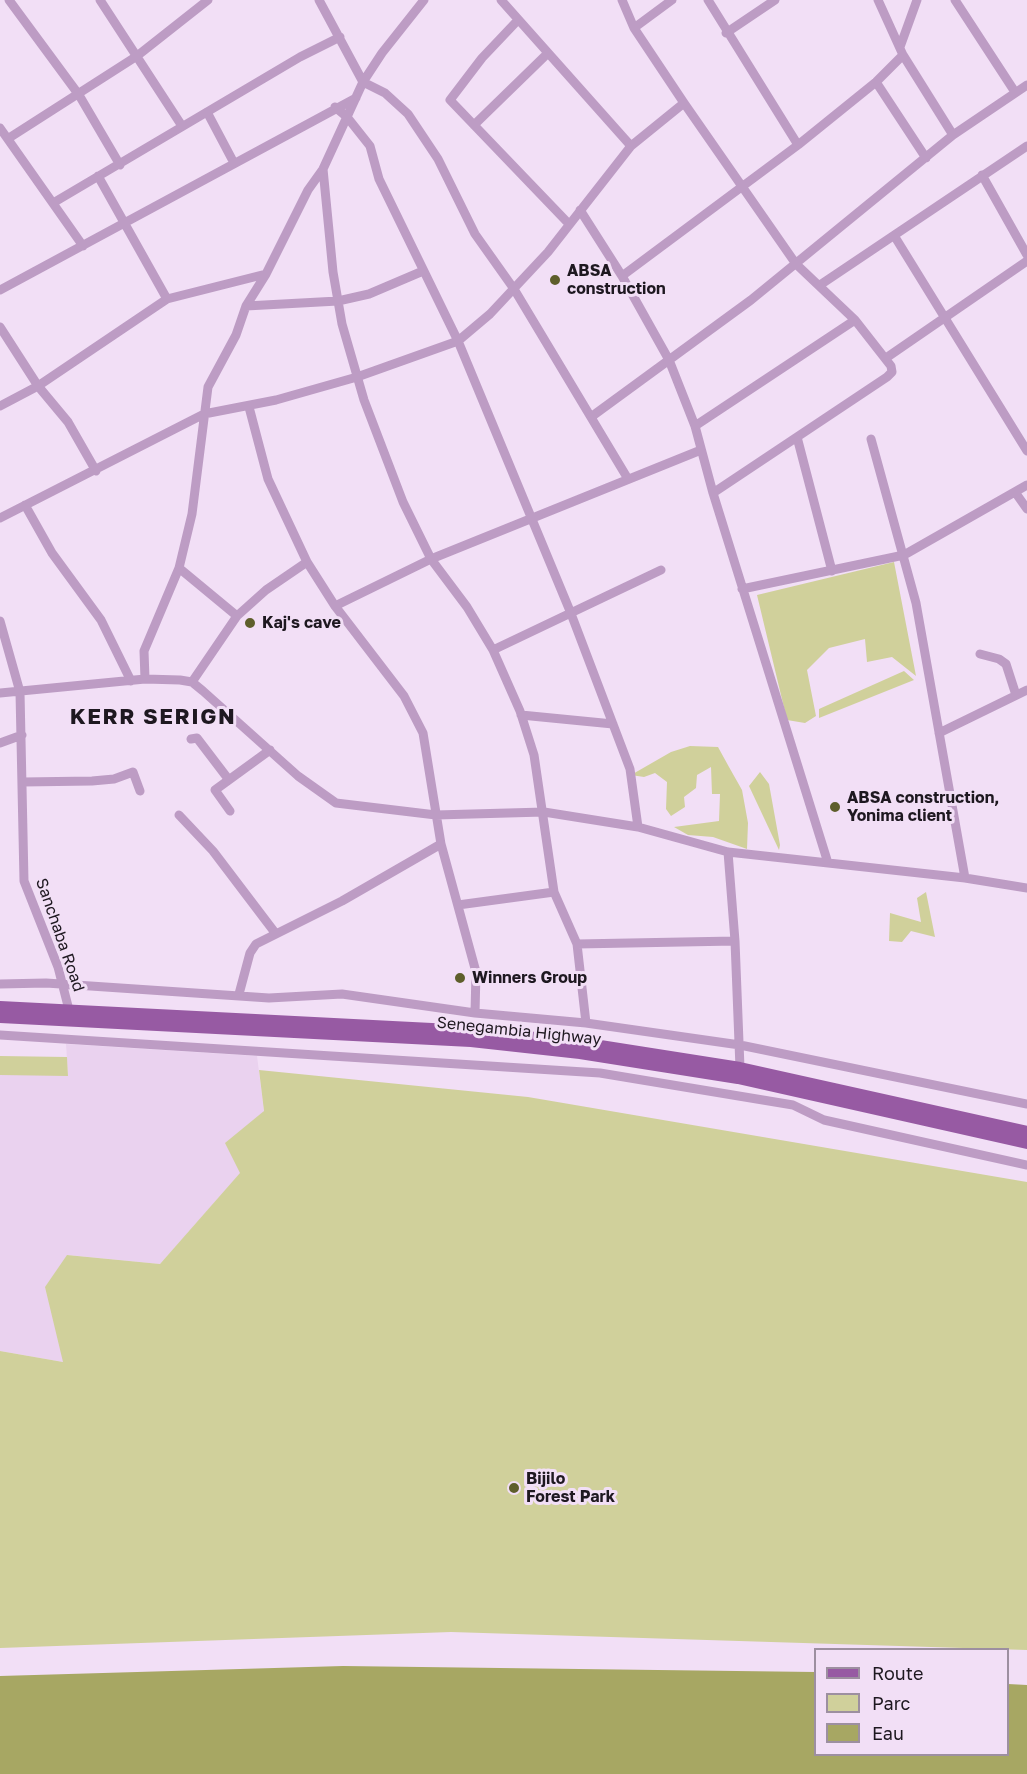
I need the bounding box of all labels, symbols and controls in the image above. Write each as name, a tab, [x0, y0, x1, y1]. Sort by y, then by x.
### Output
place label: ABSA construction	[567, 261, 666, 299]
marker: ABSA construction	[548, 273, 562, 287]
place label: Kaj's cave	[262, 613, 341, 633]
marker: Kaj's cave	[243, 616, 257, 630]
district label: KERR SERIGN	[70, 704, 236, 730]
place label: ABSA construction, Yonima client	[847, 788, 999, 826]
marker: ABSA construction, Yonima client	[828, 800, 842, 814]
street label: Sanchaba Road	[32, 876, 88, 994]
place label: Winners Group	[472, 968, 587, 988]
marker: Winners Group	[453, 971, 467, 985]
street label: Senegambia Highway	[436, 1013, 602, 1049]
place label: Bijilo Forest Park	[526, 1469, 615, 1507]
marker: Bijilo Forest Park	[507, 1481, 521, 1495]
legend	[814, 1648, 1009, 1756]
text: Route	[872, 1662, 923, 1684]
text: Parc	[872, 1692, 910, 1714]
text: Eau	[872, 1722, 904, 1744]

